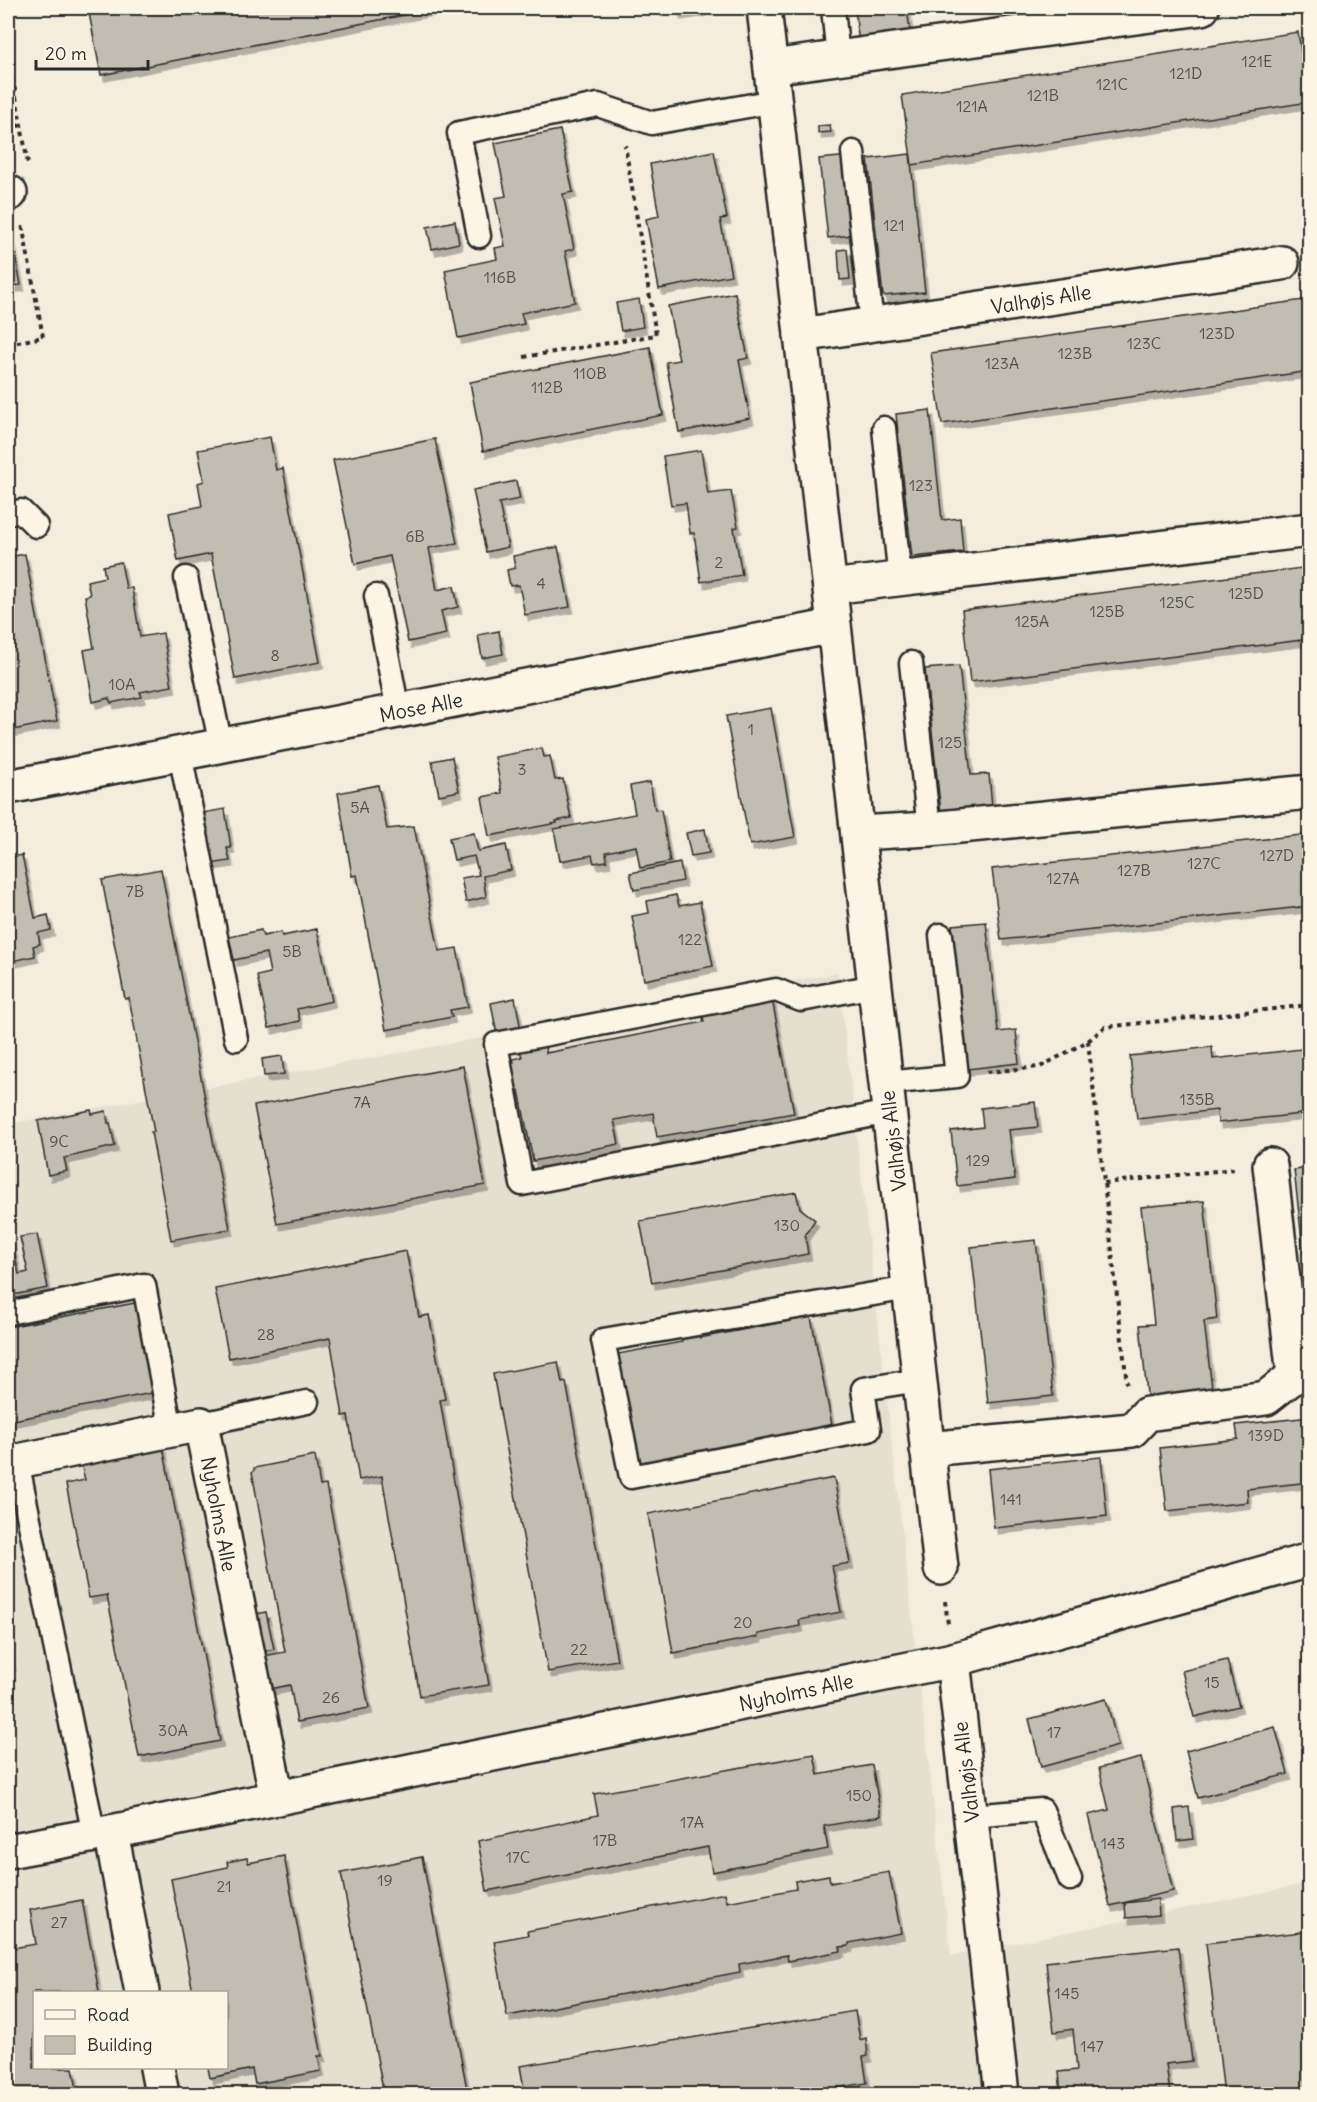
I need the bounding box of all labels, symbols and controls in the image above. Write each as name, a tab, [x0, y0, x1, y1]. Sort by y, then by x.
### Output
scale bar	[36, 33, 148, 71]
text: 20 m	[45, 42, 87, 65]
house number: 121E	[1242, 51, 1272, 71]
house number: 121D	[1170, 63, 1202, 83]
house number: 121C	[1096, 74, 1128, 94]
house number: 121B	[1027, 85, 1059, 105]
house number: 121A	[956, 96, 988, 116]
house number: 121	[883, 215, 905, 235]
house number: 116B	[484, 267, 516, 287]
street label: Valhøjs Alle	[989, 279, 1093, 319]
house number: 123D	[1199, 323, 1235, 343]
house number: 123C	[1127, 333, 1161, 353]
house number: 123B	[1058, 343, 1092, 363]
house number: 123A	[985, 353, 1019, 373]
house number: 110B	[573, 363, 607, 383]
house number: 112B	[531, 377, 563, 397]
house number: 123	[909, 475, 933, 495]
house number: 6B	[405, 526, 425, 546]
house number: 2	[715, 552, 724, 572]
house number: 4	[536, 573, 546, 593]
house number: 125D	[1228, 583, 1264, 603]
house number: 125C	[1160, 592, 1194, 612]
house number: 125B	[1090, 601, 1124, 621]
house number: 125A	[1015, 611, 1049, 631]
house number: 8	[270, 645, 280, 665]
house number: 10A	[108, 674, 136, 694]
street label: Mose Alle	[377, 687, 465, 727]
house number: 1	[748, 719, 754, 739]
house number: 125	[938, 732, 962, 752]
house number: 3	[517, 759, 527, 779]
house number: 5A	[350, 797, 370, 817]
house number: 127D	[1260, 845, 1294, 865]
house number: 127C	[1187, 853, 1221, 873]
house number: 127B	[1117, 860, 1151, 880]
house number: 127A	[1047, 868, 1079, 888]
house number: 7B	[126, 881, 144, 901]
house number: 122	[678, 929, 702, 949]
house number: 5B	[282, 941, 302, 961]
street label: Valhøjs Alle	[874, 1089, 912, 1193]
house number: 135B	[1179, 1089, 1215, 1109]
house number: 7A	[353, 1092, 371, 1112]
house number: 9C	[49, 1131, 69, 1151]
house number: 129	[966, 1150, 990, 1170]
house number: 130	[774, 1215, 800, 1235]
house number: 28	[257, 1324, 275, 1344]
house number: 139D	[1248, 1425, 1284, 1445]
street label: Nyholms Alle	[196, 1455, 242, 1573]
house number: 141	[1000, 1489, 1022, 1509]
house number: 20	[733, 1612, 753, 1632]
house number: 22	[570, 1639, 588, 1659]
street label: Nyholms Alle	[737, 1668, 855, 1716]
house number: 15	[1204, 1672, 1220, 1692]
house number: 26	[322, 1687, 340, 1707]
house number: 30A	[158, 1720, 188, 1740]
street label: Valhøjs Alle	[947, 1720, 985, 1824]
house number: 17	[1047, 1722, 1061, 1742]
house number: 150	[846, 1785, 872, 1805]
house number: 17A	[680, 1812, 704, 1832]
house number: 17B	[593, 1830, 617, 1850]
house number: 143	[1101, 1833, 1125, 1853]
house number: 17C	[506, 1847, 530, 1867]
house number: 19	[377, 1870, 393, 1890]
house number: 21	[216, 1876, 232, 1896]
house number: 27	[51, 1912, 67, 1932]
house number: 145	[1055, 1983, 1079, 2003]
legend	[33, 1991, 228, 2069]
text: Road	[87, 2003, 130, 2026]
text: Building	[87, 2033, 152, 2056]
house number: 147	[1080, 2036, 1104, 2056]

